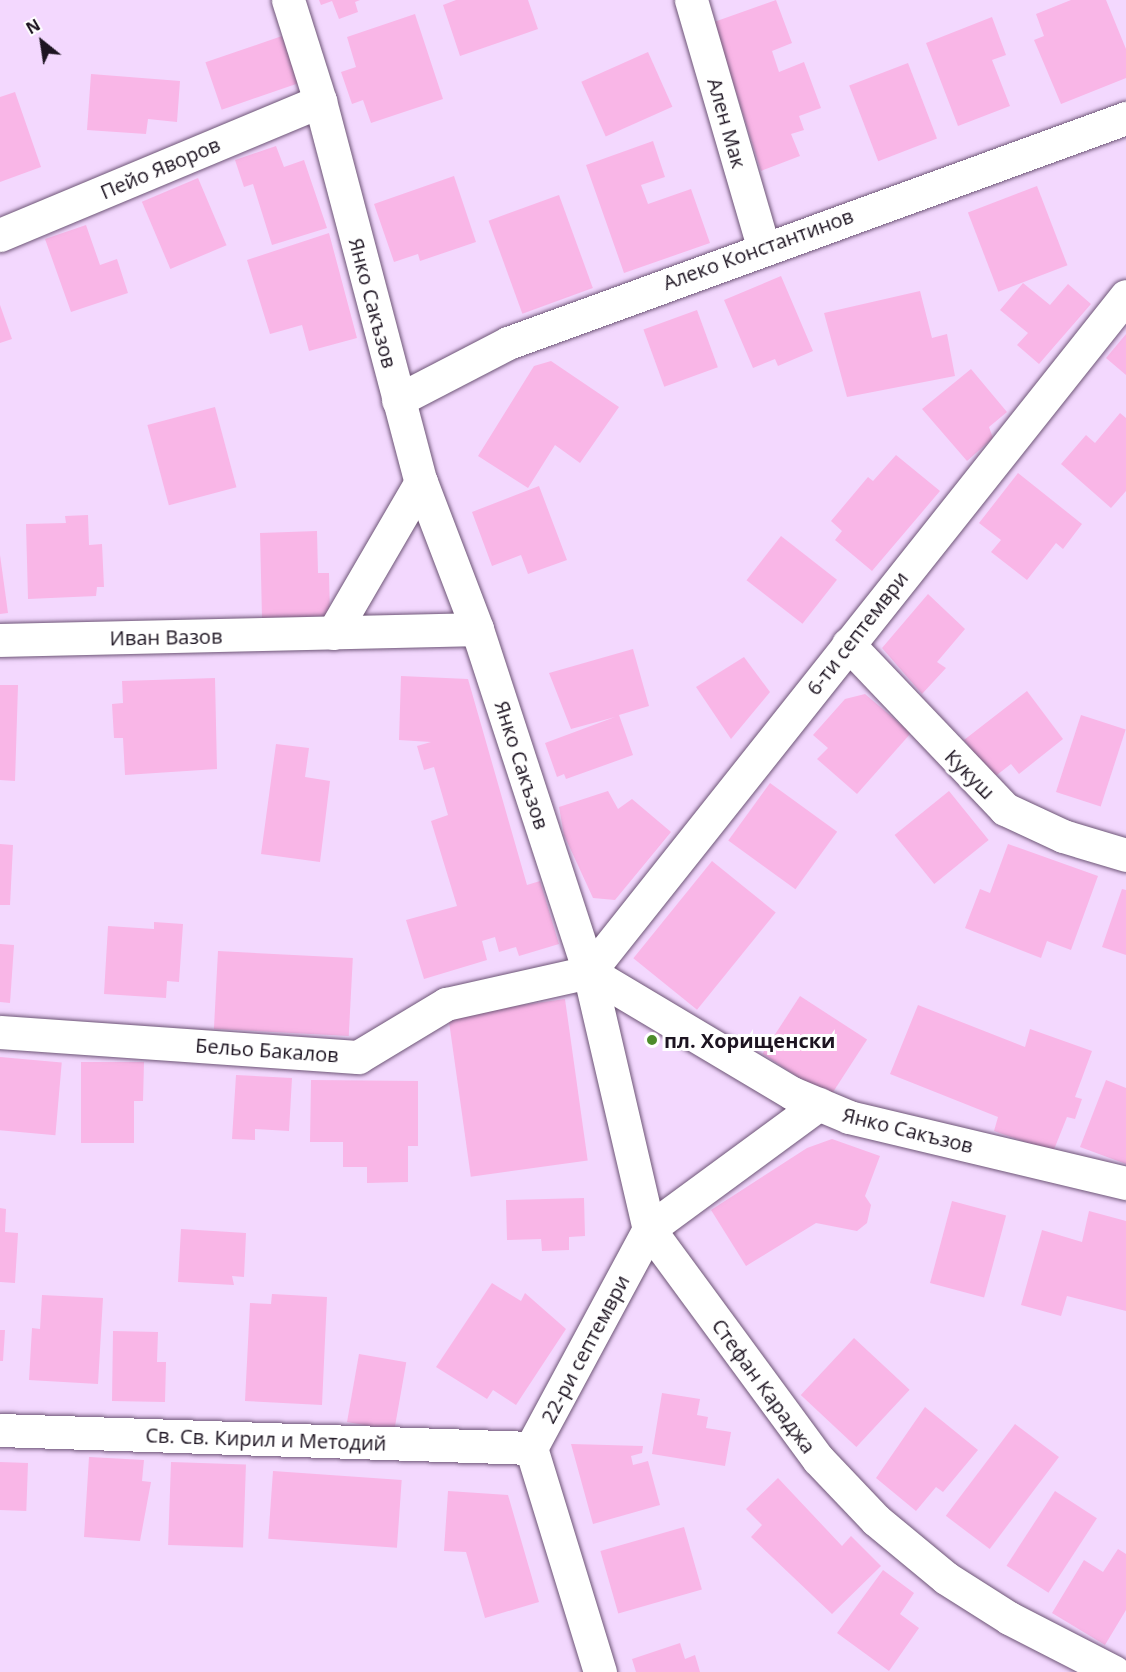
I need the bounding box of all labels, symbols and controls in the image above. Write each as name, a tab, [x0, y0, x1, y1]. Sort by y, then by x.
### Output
north arrow	[12, 12, 72, 72]
text: N	[22, 14, 44, 39]
street label: Ален Мак	[703, 75, 751, 171]
street label: Пейо Яворов	[97, 132, 223, 204]
street label: Алеко Константинов	[660, 203, 856, 295]
street label: Янко Сакъзов	[344, 235, 402, 371]
street label: 6-ти септември	[801, 566, 913, 700]
street label: Иван Вазов	[109, 624, 223, 650]
street label: Янко Сакъзов	[490, 698, 554, 832]
street label: Кукуш	[940, 744, 1000, 804]
place label: пл. Хорищенски	[664, 1028, 835, 1052]
street label: Бельо Бакалов	[194, 1033, 340, 1067]
marker: пл. Хорищенски	[645, 1033, 659, 1047]
street label: Янко Сакъзов	[840, 1102, 976, 1158]
street label: 22-ри септември	[536, 1271, 634, 1427]
street label: Стефан Караджа	[707, 1314, 821, 1458]
street label: Св. Св. Кирил и Методий	[145, 1423, 387, 1455]

